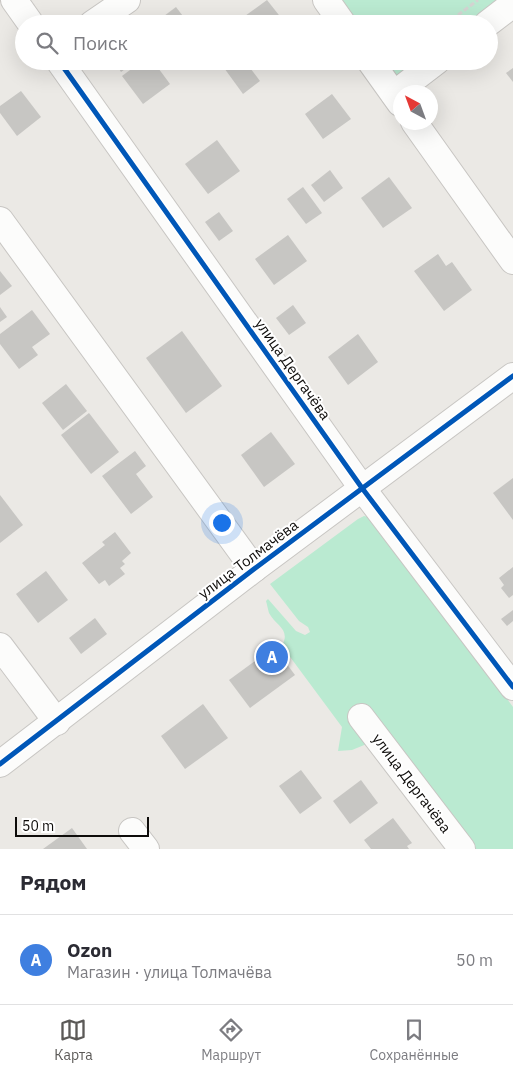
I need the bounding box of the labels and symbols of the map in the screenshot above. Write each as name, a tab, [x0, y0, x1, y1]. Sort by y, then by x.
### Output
north arrow	[393, 85, 438, 130]
street label: улица Дергачёва	[251, 315, 335, 423]
your location	[209, 510, 235, 536]
street label: улица Толмачёва	[194, 515, 302, 603]
pin: A	[256, 638, 288, 676]
street label: улица Дергачёва	[368, 730, 456, 836]
scale bar	[15, 814, 149, 837]

